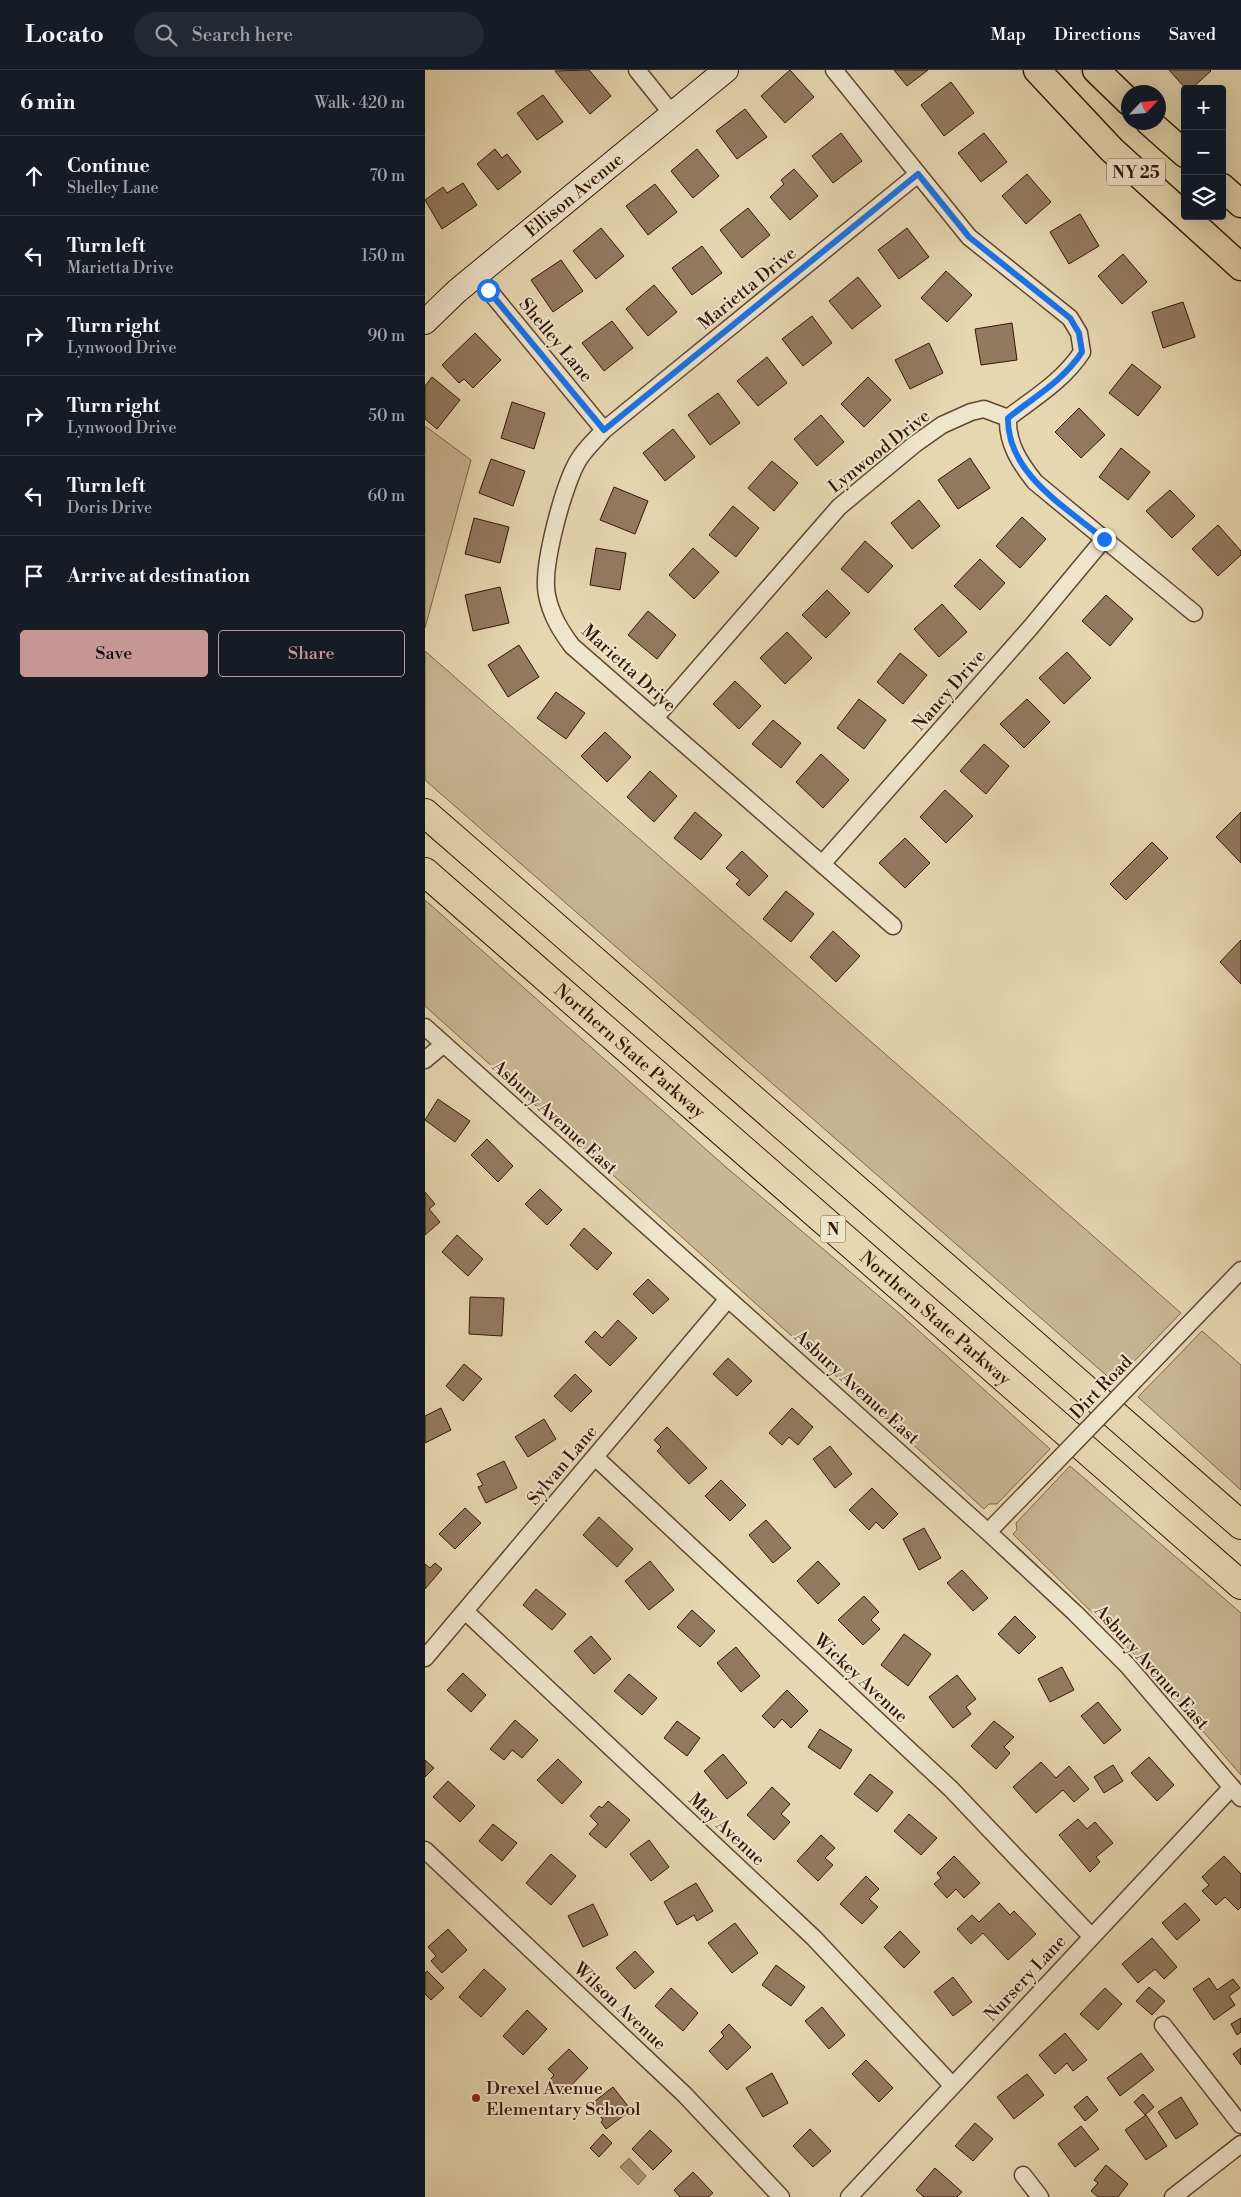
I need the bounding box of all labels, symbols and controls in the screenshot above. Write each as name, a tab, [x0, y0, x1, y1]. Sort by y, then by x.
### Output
search box	[134, 12, 484, 57]
text: Locato	[25, 20, 104, 50]
icon: search	[152, 21, 180, 49]
text: Search here	[192, 23, 293, 47]
text: Map	[990, 23, 1026, 46]
text: Directions	[1054, 23, 1141, 46]
text: Saved	[1169, 23, 1216, 46]
north arrow	[1121, 85, 1166, 130]
map controls	[1181, 85, 1226, 220]
button: +	[1181, 85, 1226, 130]
text: 6 min	[20, 90, 75, 116]
text: Walk · 420 m	[315, 93, 405, 113]
button: −	[1181, 130, 1226, 175]
street label: Ellison Avenue	[520, 148, 628, 243]
text: Continue	[67, 154, 150, 178]
road number: NY 25	[1107, 158, 1165, 185]
icon: ahead	[20, 162, 48, 190]
text: 70 m	[369, 166, 405, 186]
button: layers	[1181, 175, 1226, 220]
text: Shelley Lane	[67, 178, 159, 198]
text: Turn left	[67, 234, 146, 258]
icon: left	[20, 242, 48, 270]
street label: Marietta Drive	[693, 242, 801, 335]
text: 150 m	[361, 246, 405, 266]
text: Marietta Drive	[67, 258, 174, 278]
route start	[477, 279, 500, 302]
street label: Shelley Lane	[514, 293, 598, 387]
text: Turn right	[67, 314, 160, 338]
icon: right	[20, 322, 48, 350]
text: 90 m	[367, 326, 405, 346]
text: Lynwood Drive	[67, 338, 176, 358]
text: Turn right	[67, 394, 160, 418]
icon: right	[20, 402, 48, 430]
street label: Lynwood Drive	[824, 404, 935, 498]
text: 50 m	[368, 406, 405, 426]
text: Lynwood Drive	[67, 418, 176, 438]
text: Turn left	[67, 474, 146, 498]
icon: left	[20, 482, 48, 510]
text: 60 m	[367, 486, 405, 506]
text: Doris Drive	[67, 498, 152, 518]
route end	[1093, 528, 1116, 551]
icon: arrive	[20, 562, 48, 590]
text: Arrive at destination	[67, 564, 250, 588]
street label: Marietta Drive	[576, 620, 681, 717]
button: Save	[20, 630, 208, 677]
button: Share	[218, 630, 405, 677]
street label: Nancy Drive	[908, 645, 991, 736]
street label: Northern State Parkway	[549, 979, 710, 1124]
street label: Asbury Avenue East	[487, 1054, 623, 1180]
road number: N	[821, 1216, 845, 1242]
street label: Northern State Parkway	[855, 1246, 1016, 1391]
street label: Asbury Avenue East	[789, 1324, 925, 1450]
street label: Dirt Road	[1065, 1350, 1138, 1424]
street label: Sylvan Lane	[522, 1421, 603, 1510]
street label: Asbury Avenue East	[1089, 1599, 1214, 1735]
street label: Wickey Avenue	[808, 1628, 913, 1728]
street label: May Avenue	[683, 1788, 770, 1871]
street label: Nursery Lane	[979, 1930, 1071, 2026]
street label: Wilson Avenue	[568, 1957, 671, 2055]
place label: Drexel Avenue Elementary School	[486, 2077, 641, 2121]
marker: Drexel Avenue Elementary School	[470, 2092, 482, 2104]

